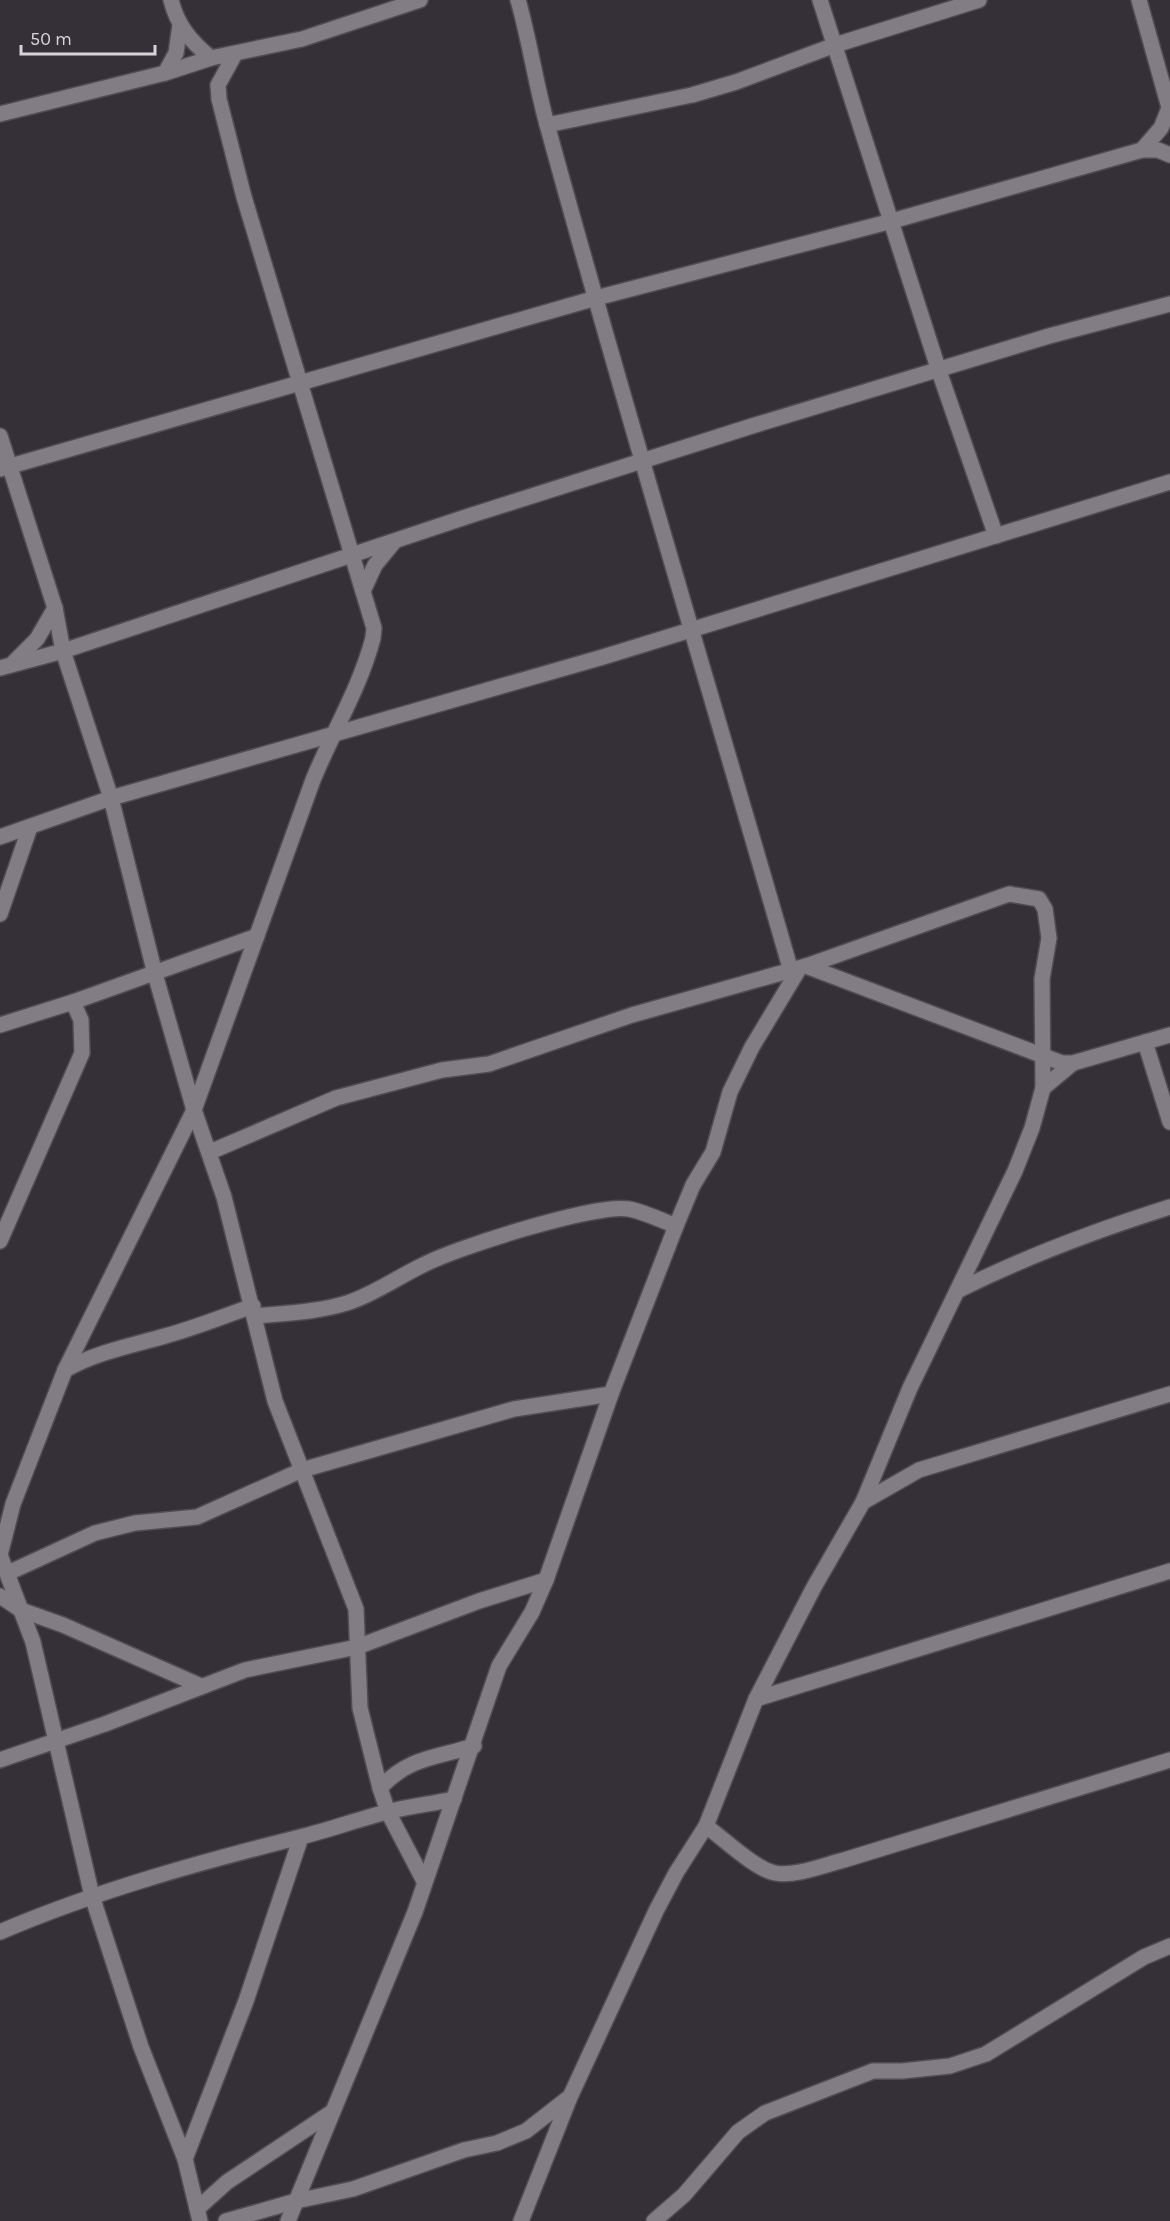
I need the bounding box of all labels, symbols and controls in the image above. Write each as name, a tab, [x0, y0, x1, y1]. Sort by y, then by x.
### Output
scale bar	[21, 18, 154, 56]
text: 50 m	[30, 28, 72, 50]

